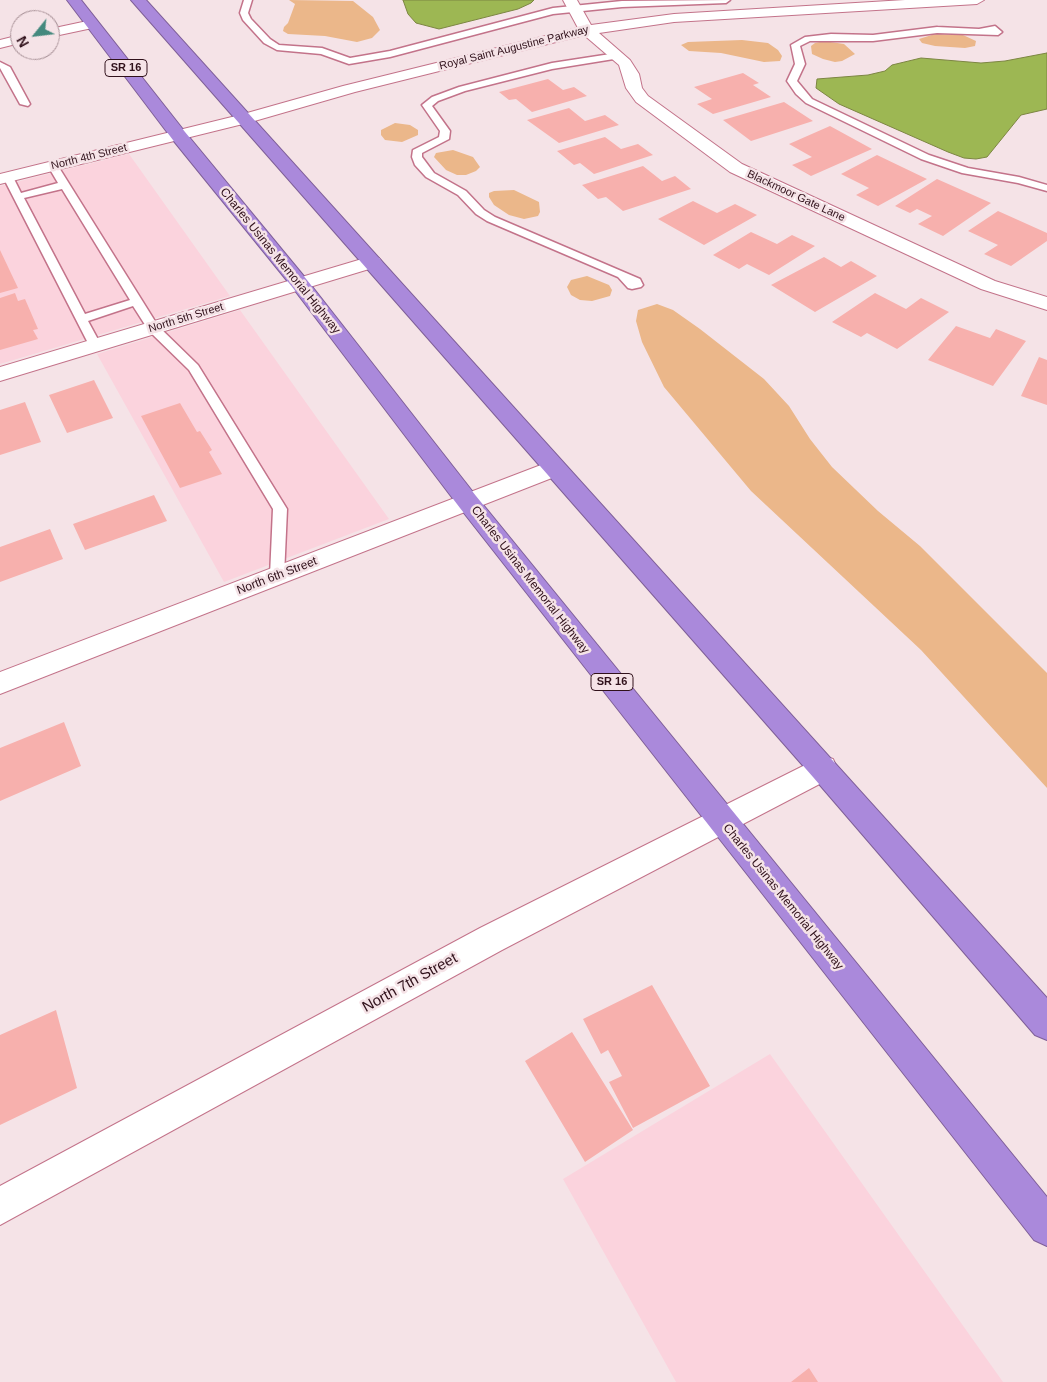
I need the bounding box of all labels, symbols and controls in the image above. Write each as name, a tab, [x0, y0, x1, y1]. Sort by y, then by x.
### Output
north arrow	[10, 10, 60, 60]
street label: Royal Saint Augustine Parkway	[438, 23, 590, 73]
text: N	[13, 33, 32, 50]
road number: SR 16	[105, 59, 147, 76]
street label: North 4th Street	[50, 141, 128, 173]
street label: Blackmoor Gate Lane	[745, 168, 847, 224]
street label: Charles Usinas Memorial Highway	[217, 185, 343, 337]
street label: North 5th Street	[147, 300, 225, 336]
street label: Charles Usinas Memorial Highway	[468, 503, 592, 657]
street label: North 6th Street	[235, 554, 319, 598]
road number: SR 16	[591, 674, 633, 690]
street label: Charles Usinas Memorial Highway	[720, 821, 846, 973]
street label: North 7th Street	[359, 949, 461, 1017]

